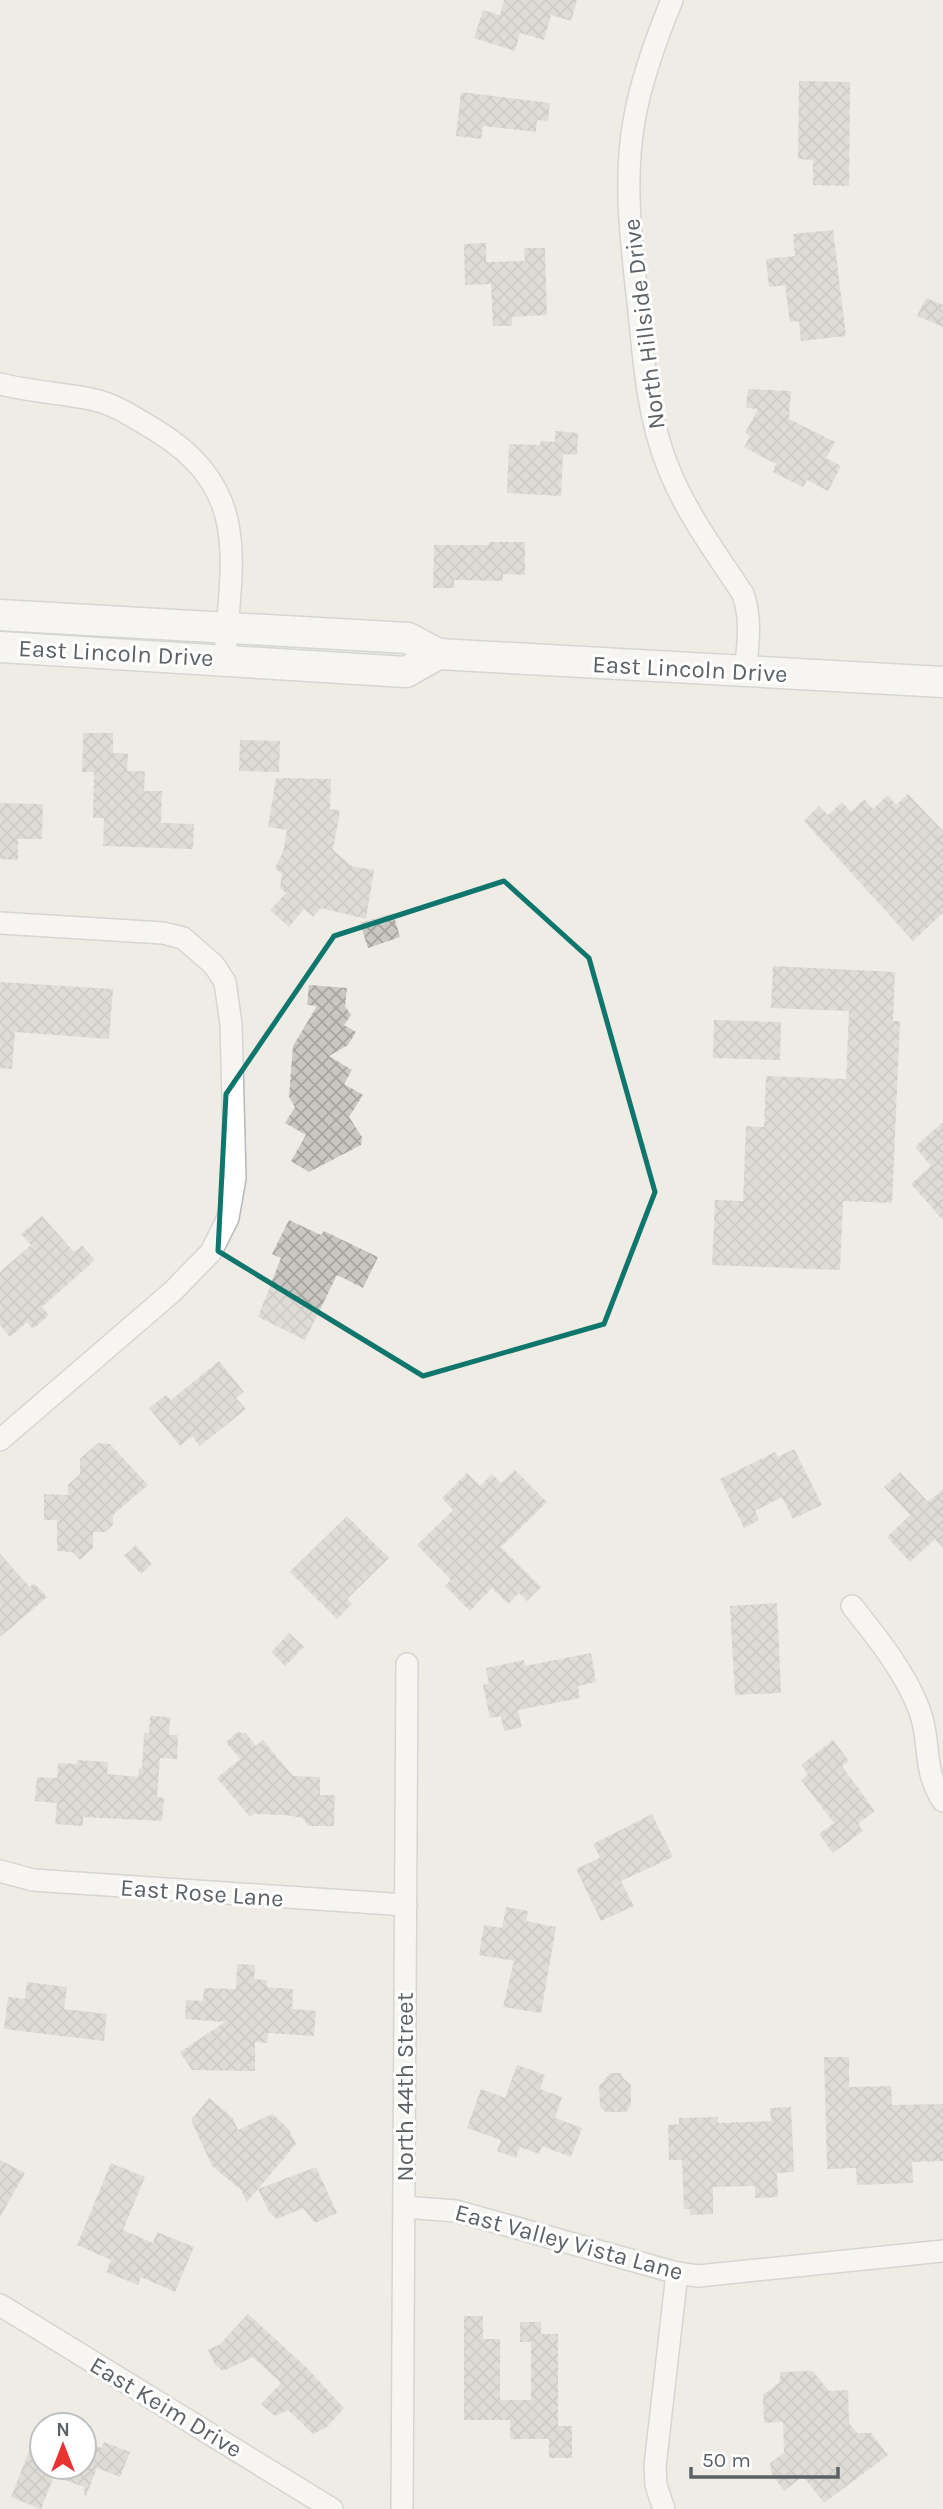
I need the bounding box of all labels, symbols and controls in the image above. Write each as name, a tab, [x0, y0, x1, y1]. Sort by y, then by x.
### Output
street label: North Hillside Drive	[617, 217, 671, 431]
street label: East Lincoln Drive	[18, 634, 214, 672]
street label: East Lincoln Drive	[592, 650, 788, 688]
street label: East Rose Lane	[119, 1873, 285, 1913]
street label: North 44th Street	[391, 1992, 419, 2182]
street label: East Valley Vista Lane	[452, 2198, 686, 2286]
street label: East Keim Drive	[85, 2351, 247, 2463]
north arrow	[28, 2411, 98, 2481]
text: N	[56, 2419, 70, 2441]
scale bar	[691, 2436, 838, 2480]
text: 50 m	[702, 2448, 751, 2472]

